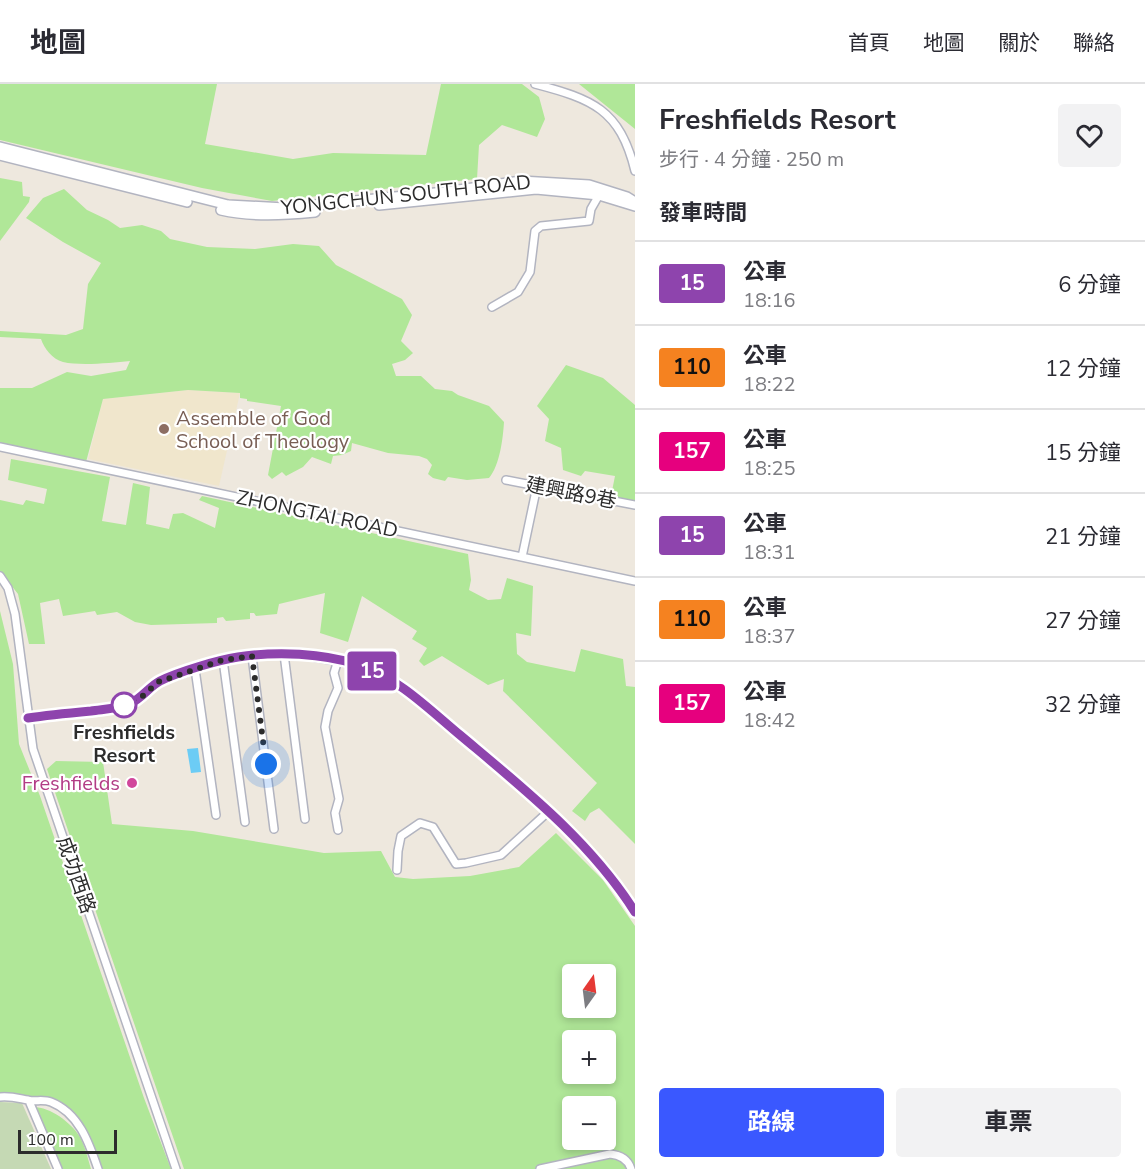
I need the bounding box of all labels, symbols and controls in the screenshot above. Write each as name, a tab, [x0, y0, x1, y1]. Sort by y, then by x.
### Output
text: 地圖	[30, 24, 86, 62]
text: 首頁	[848, 29, 890, 57]
text: 地圖	[923, 29, 965, 57]
text: 關於	[998, 29, 1040, 57]
text: 聯絡	[1073, 29, 1115, 57]
text: Freshfields Resort	[659, 101, 896, 139]
button: heart	[1058, 104, 1121, 167]
text: 步行 · 4 分鐘 · 250 m	[659, 146, 844, 173]
street label: YONGCHUN SOUTH ROAD	[279, 168, 532, 222]
text: 發車時間	[659, 198, 747, 228]
text: 公車	[743, 257, 787, 287]
text: 15	[679, 269, 705, 297]
text: 6 分鐘	[1058, 270, 1121, 300]
text: 18:16	[743, 287, 796, 314]
text: 公車	[743, 341, 787, 371]
text: 110	[673, 353, 711, 381]
text: 12 分鐘	[1045, 354, 1121, 384]
text: 18:22	[743, 371, 796, 398]
place label: Assemble of God School of Theology	[176, 405, 350, 455]
marker: Assemble of God School of Theology	[157, 422, 171, 436]
text: 公車	[743, 425, 787, 455]
text: 157	[673, 437, 711, 465]
text: 15 分鐘	[1045, 438, 1121, 468]
text: 18:25	[743, 455, 796, 482]
street label: 建興路9巷	[523, 471, 619, 515]
street label: ZHONGTAI ROAD	[234, 484, 400, 544]
text: 公車	[743, 509, 787, 539]
text: 15	[679, 521, 705, 549]
text: 21 分鐘	[1045, 522, 1121, 552]
text: 18:31	[743, 539, 796, 566]
text: 公車	[743, 593, 787, 623]
text: 110	[673, 605, 711, 633]
text: 27 分鐘	[1045, 606, 1121, 636]
text: 18:37	[743, 623, 796, 650]
line badge: 15	[345, 652, 399, 690]
text: 15	[359, 657, 385, 685]
text: 公車	[743, 677, 787, 707]
text: 157	[673, 689, 711, 717]
text: 32 分鐘	[1045, 690, 1121, 720]
marker: Freshfields Resort	[111, 692, 137, 718]
text: 18:42	[743, 707, 796, 734]
place label: Freshfields Resort	[73, 719, 175, 769]
your location	[251, 749, 281, 779]
place label: Freshfields	[22, 770, 120, 797]
marker: Freshfields	[125, 776, 139, 790]
street label: 成功西路	[50, 833, 102, 917]
north arrow	[562, 964, 616, 1018]
map controls	[562, 964, 616, 1150]
button: +	[562, 1030, 616, 1084]
button: 路線	[659, 1088, 884, 1157]
button: 車票	[896, 1088, 1121, 1157]
button: −	[562, 1096, 616, 1150]
scale bar	[18, 1127, 117, 1154]
text: 100 m	[27, 1129, 74, 1151]

